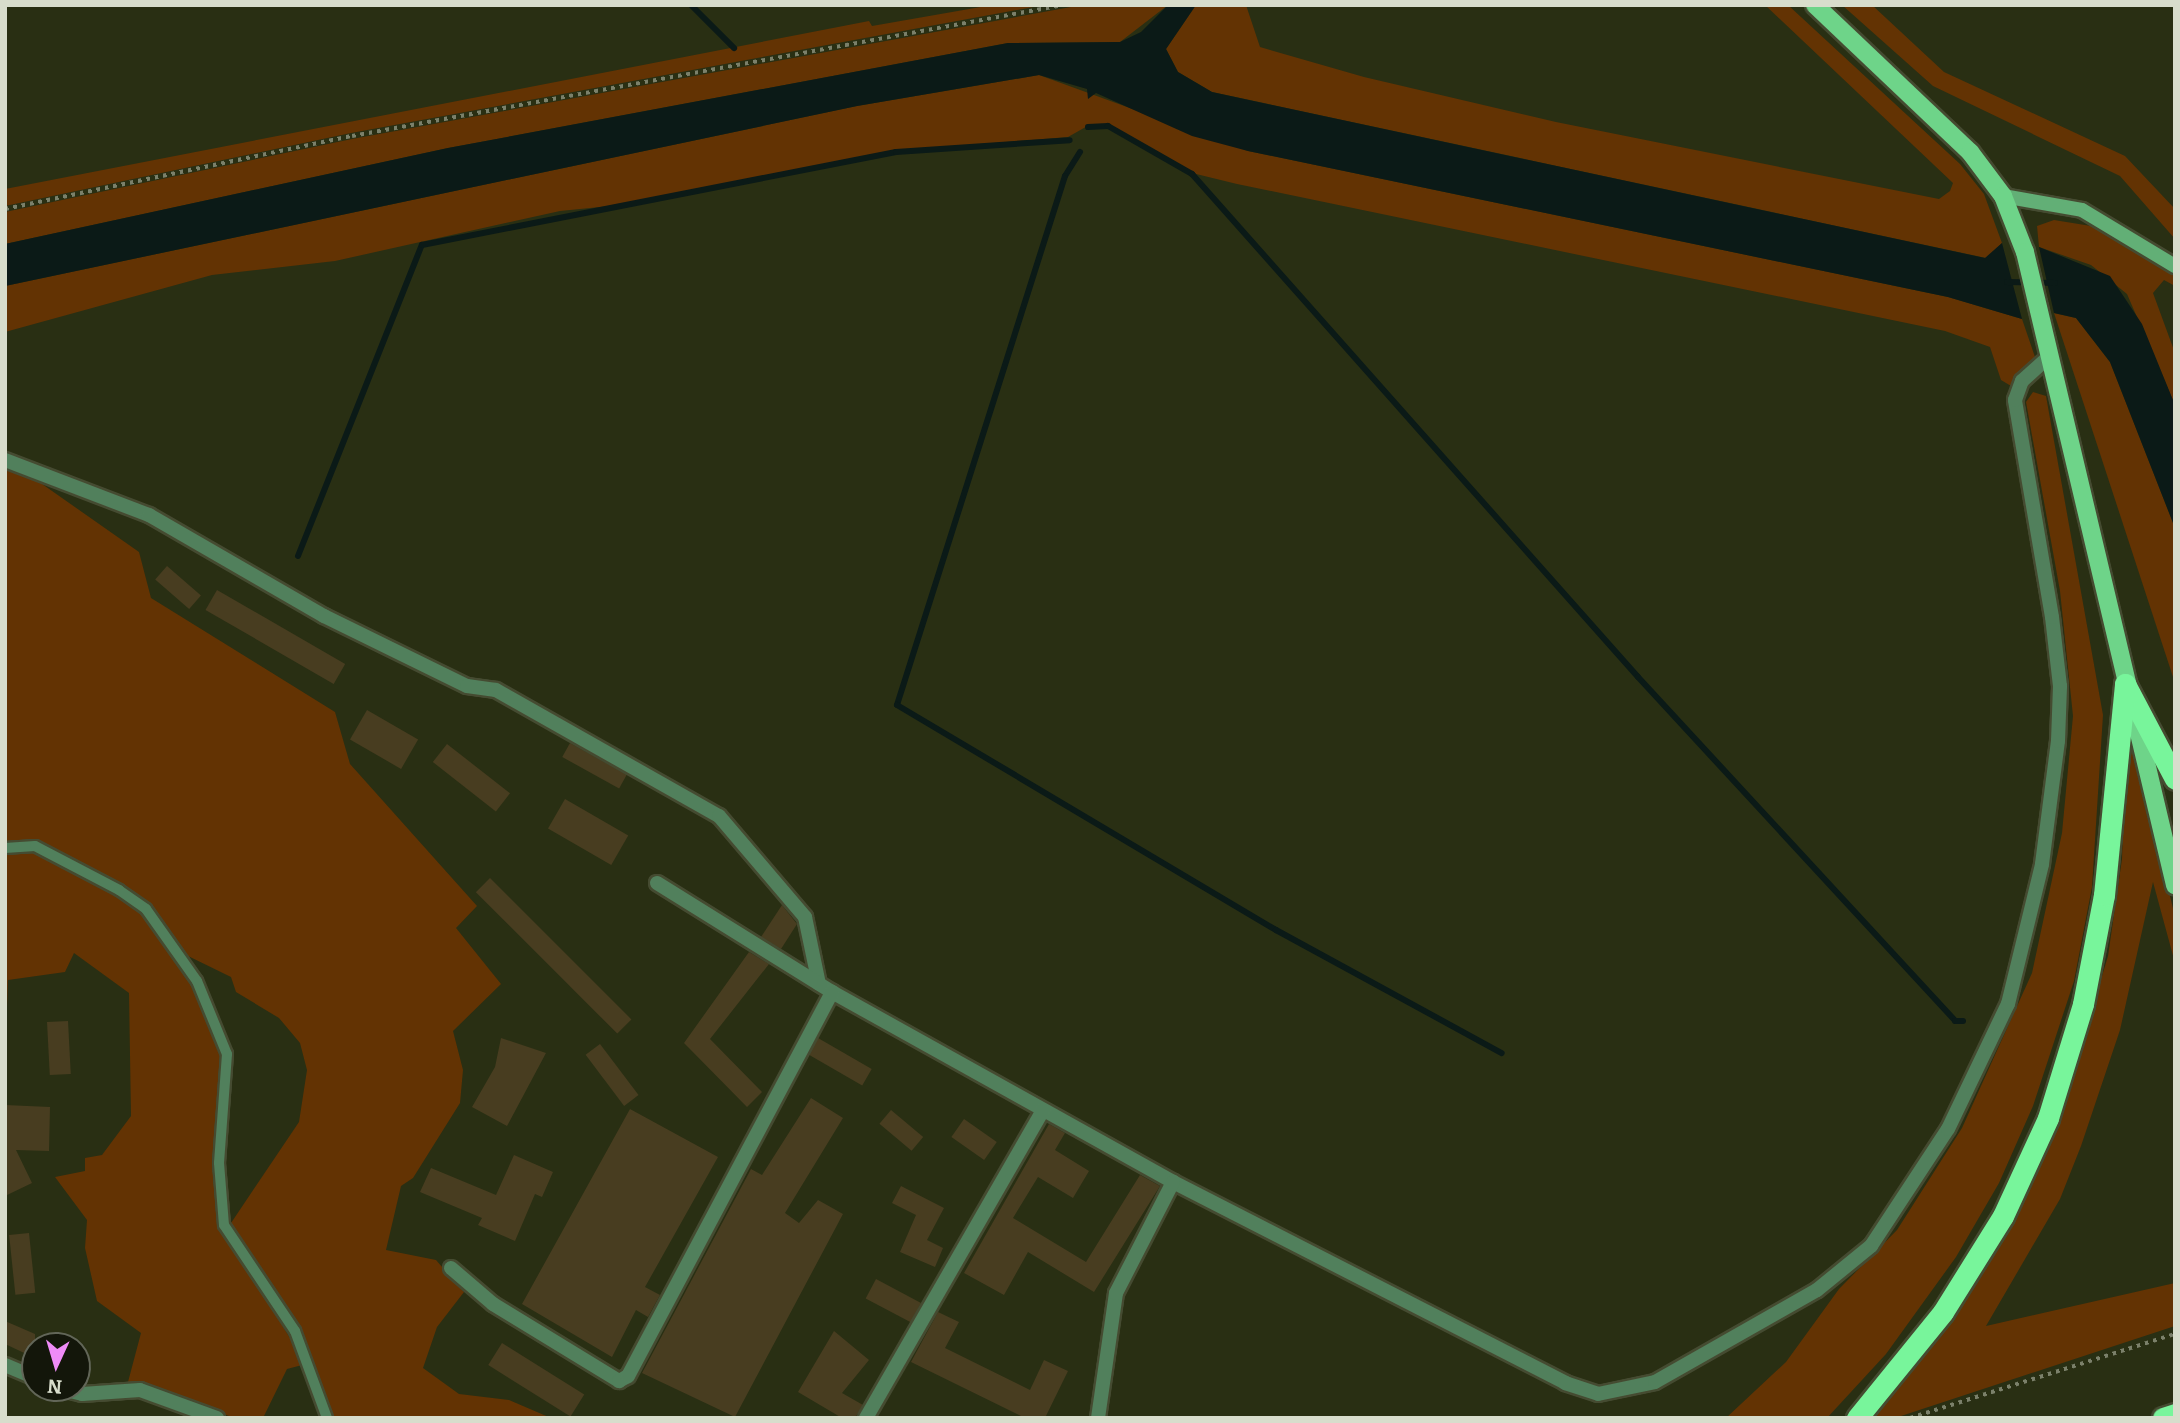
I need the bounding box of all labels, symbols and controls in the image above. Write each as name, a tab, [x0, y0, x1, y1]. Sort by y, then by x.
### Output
north arrow	[21, 1332, 91, 1402]
text: N	[47, 1374, 63, 1398]

